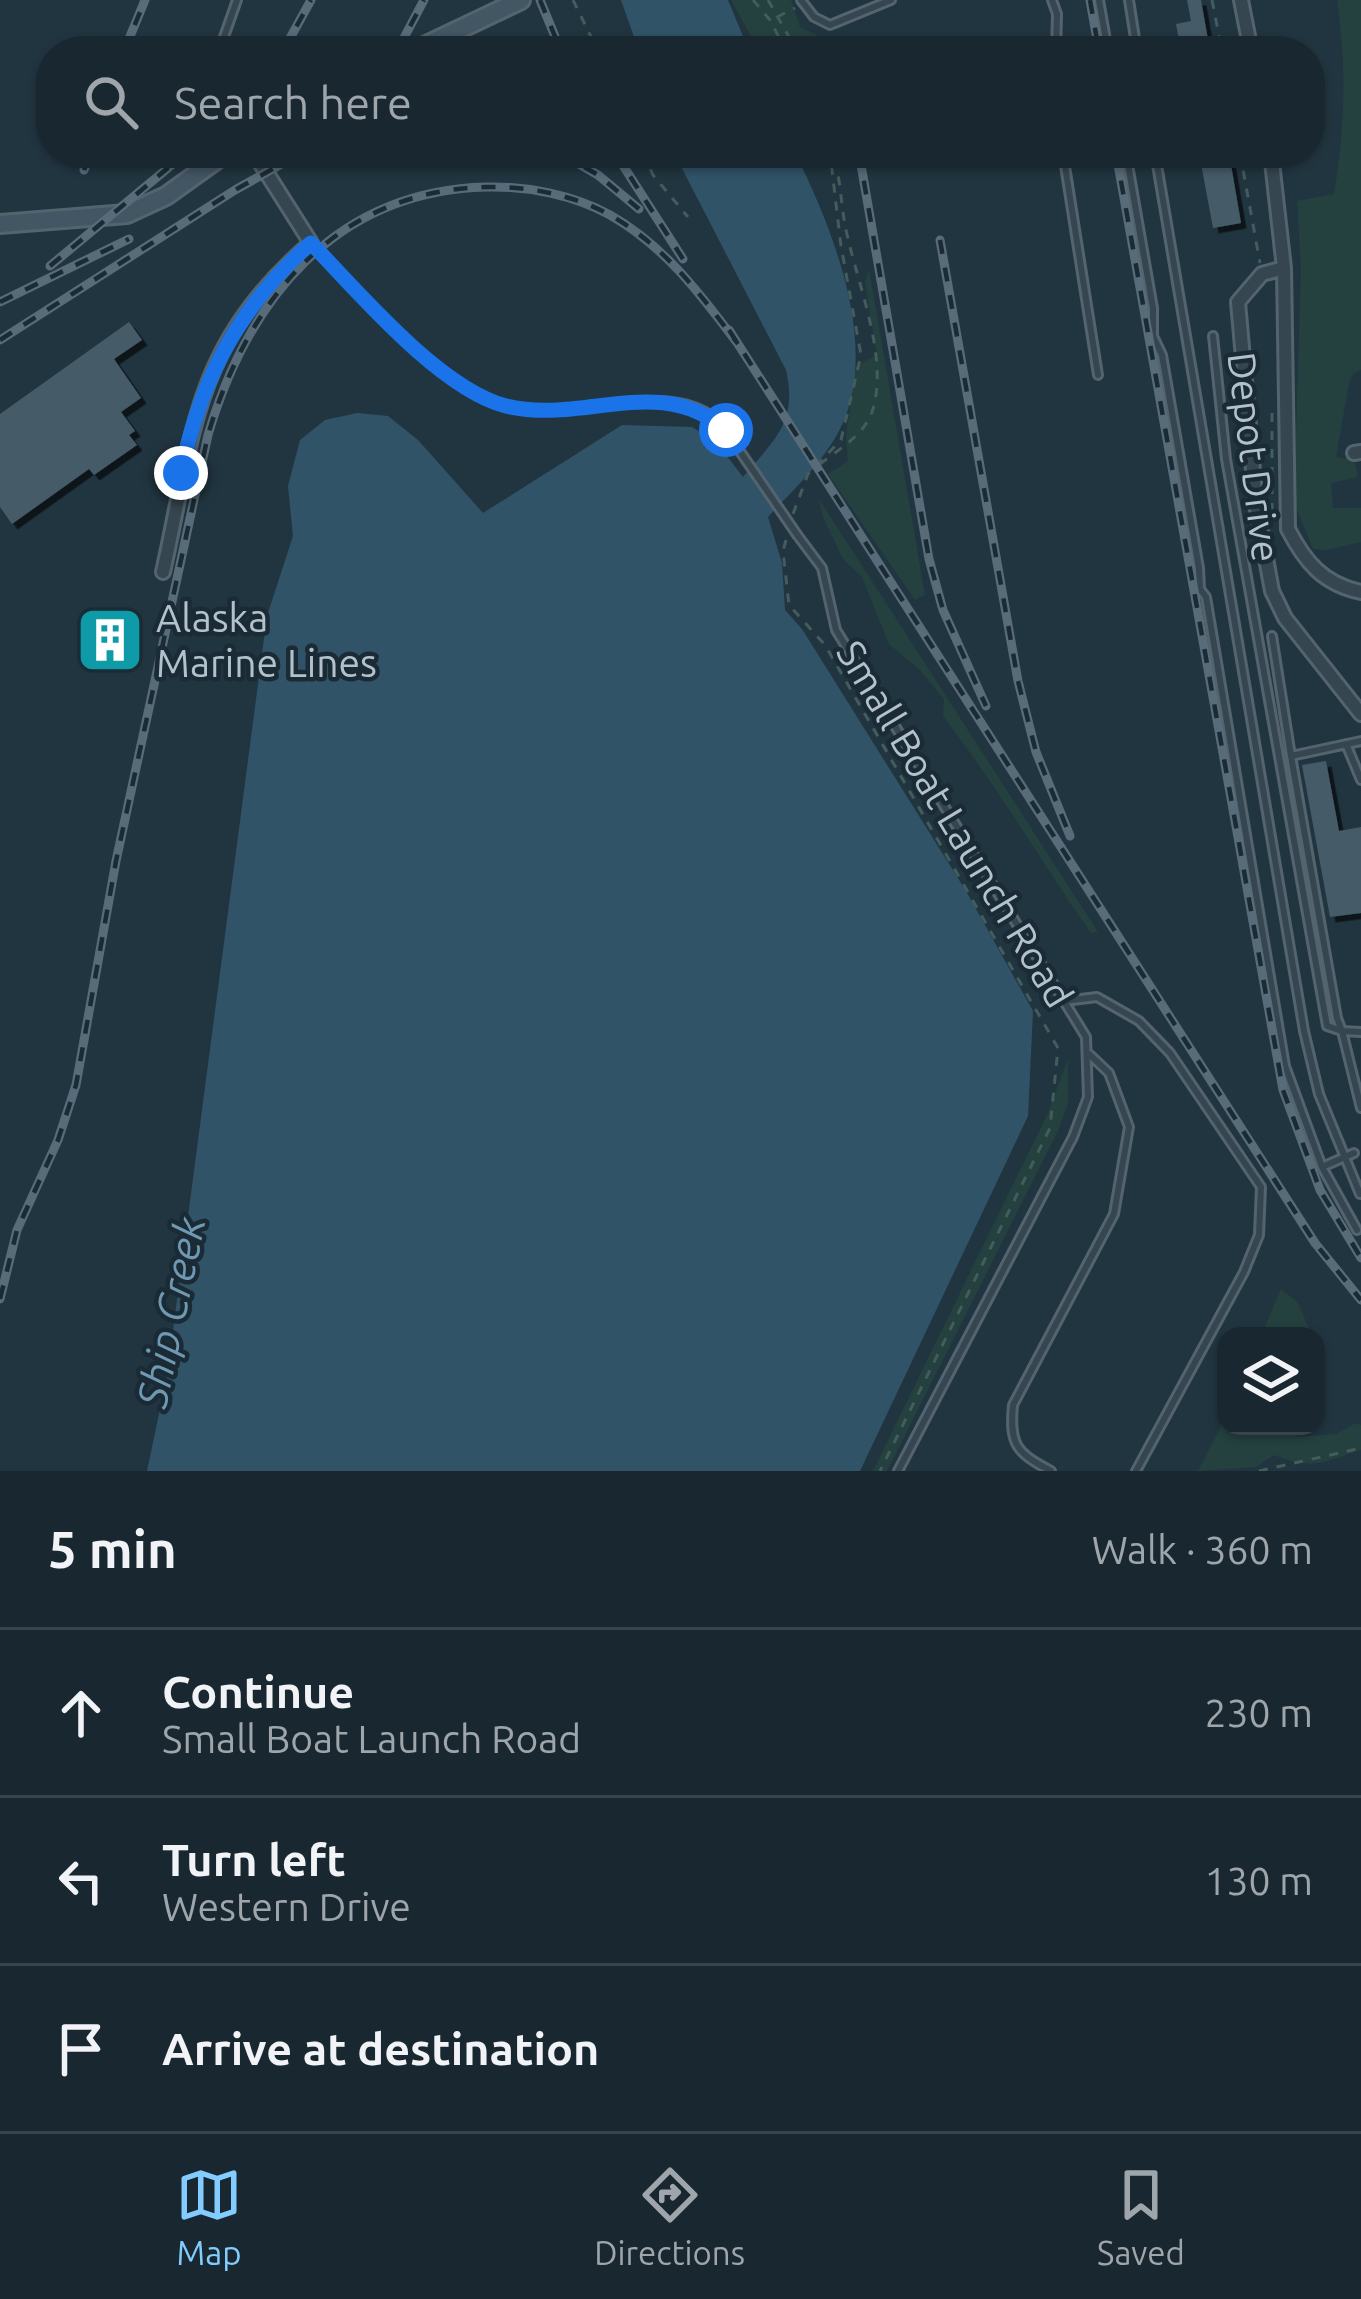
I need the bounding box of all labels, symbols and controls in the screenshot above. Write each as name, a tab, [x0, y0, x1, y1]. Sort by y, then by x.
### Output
search box	[36, 36, 1325, 168]
icon: search	[78, 69, 144, 135]
text: Search here	[174, 77, 412, 128]
street label: Depot Drive	[1220, 350, 1289, 564]
route start	[699, 403, 753, 457]
route end	[154, 446, 208, 500]
place label: Alaska Marine Lines	[156, 596, 377, 684]
building icon: Alaska Marine Lines	[75, 605, 145, 675]
street label: Small Boat Launch Road	[829, 633, 1082, 1014]
water label: Ship Creek	[127, 1212, 214, 1412]
map controls	[1217, 1327, 1325, 1435]
button: layers	[1217, 1327, 1325, 1435]
text: 5 min	[48, 1520, 177, 1578]
text: Walk · 360 m	[1092, 1528, 1313, 1571]
text: Continue	[162, 1666, 354, 1717]
icon: ahead	[48, 1680, 114, 1746]
text: 230 m	[1204, 1691, 1313, 1734]
text: Small Boat Launch Road	[162, 1717, 581, 1760]
text: Turn left	[162, 1834, 346, 1885]
icon: left	[48, 1848, 114, 1914]
text: 130 m	[1204, 1859, 1313, 1902]
text: Western Drive	[162, 1885, 411, 1928]
icon: arrive	[48, 2016, 114, 2082]
text: Arrive at destination	[162, 2023, 599, 2074]
tab: Map	[176, 2162, 242, 2271]
tab: Directions	[594, 2162, 745, 2271]
tab: Saved	[1097, 2162, 1185, 2271]

